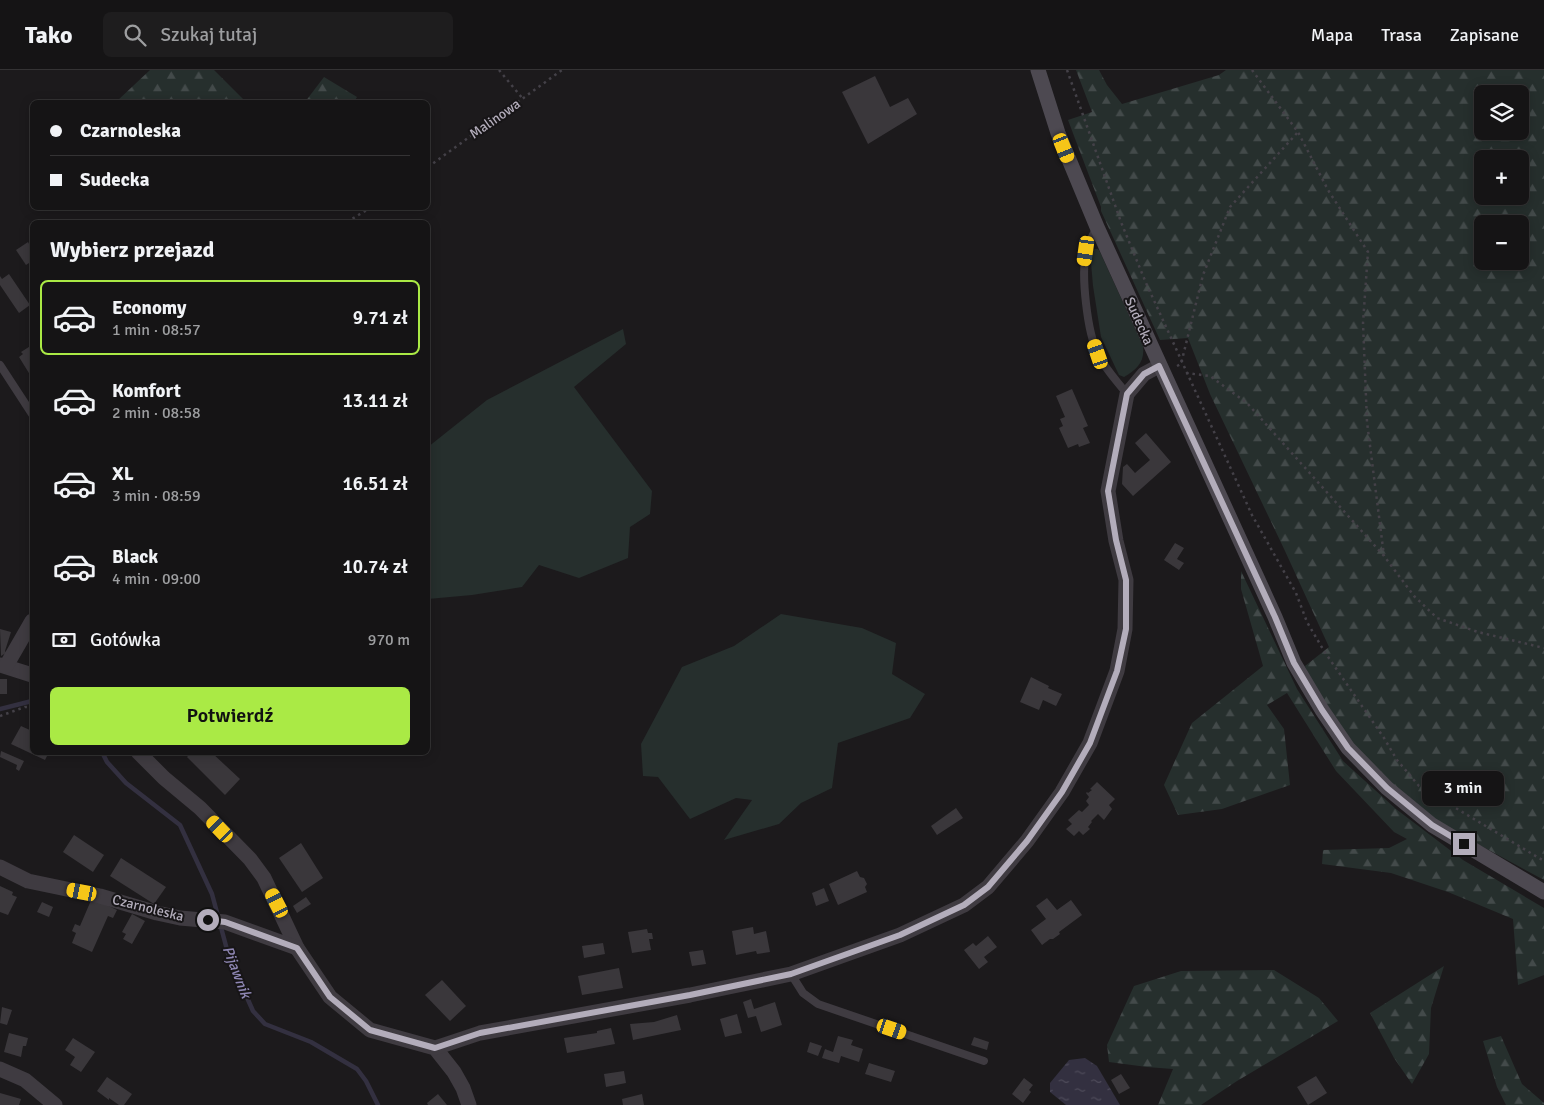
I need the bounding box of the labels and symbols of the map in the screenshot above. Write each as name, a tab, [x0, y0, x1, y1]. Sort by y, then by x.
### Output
street label: Malinowa	[466, 95, 524, 143]
car	[1051, 131, 1076, 165]
car	[1076, 235, 1095, 267]
street label: Sudecka	[1121, 294, 1157, 348]
car	[1086, 337, 1109, 371]
callout: 3 min	[1423, 772, 1505, 806]
car	[204, 813, 235, 845]
route end	[1453, 833, 1475, 855]
car	[65, 882, 98, 902]
car	[263, 886, 290, 920]
street label: Czarnoleska	[110, 891, 186, 925]
route start	[197, 909, 219, 931]
water label: Pijawnik	[219, 943, 256, 1002]
car	[875, 1017, 908, 1041]

